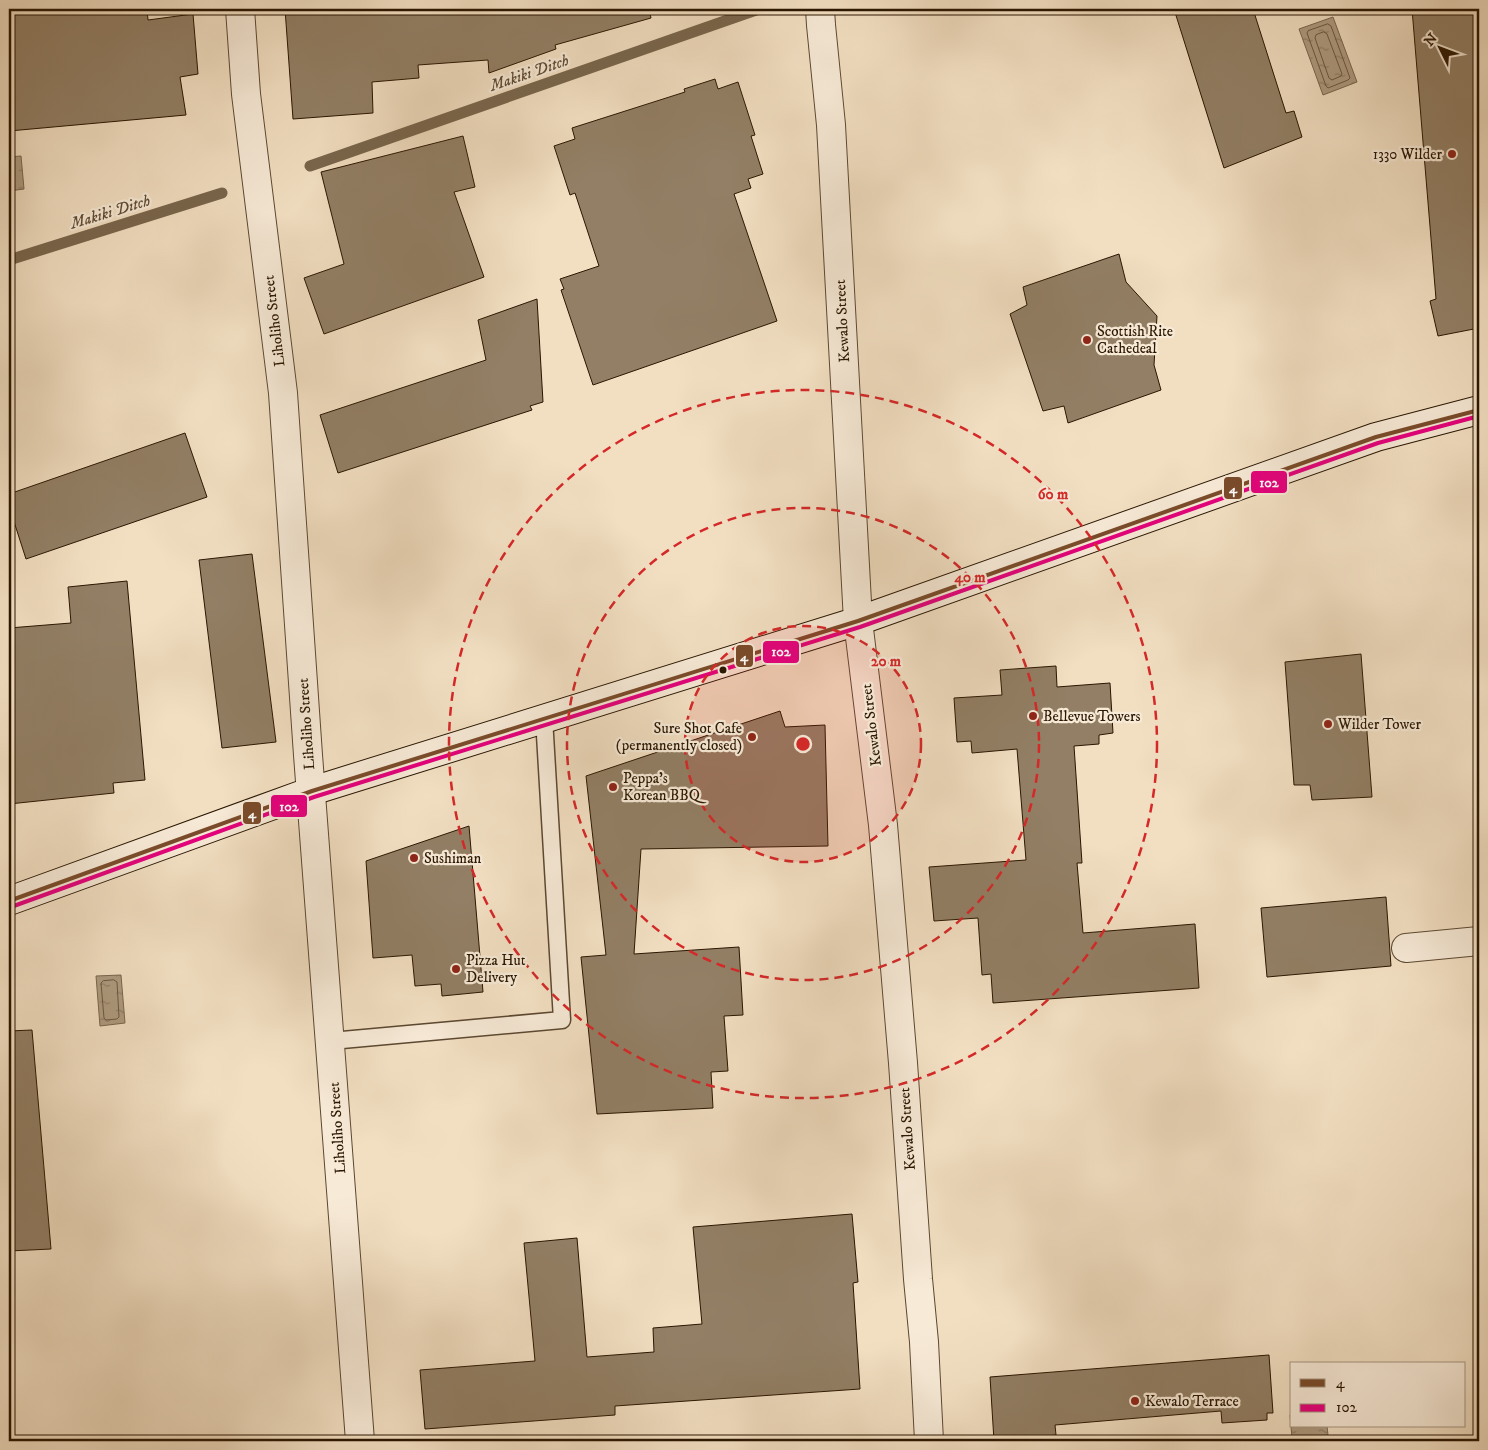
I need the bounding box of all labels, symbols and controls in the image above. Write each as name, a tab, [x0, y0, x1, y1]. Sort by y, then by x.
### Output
north arrow	[1416, 22, 1466, 72]
text: N	[1421, 29, 1442, 50]
water label: Makiki Ditch	[486, 50, 572, 96]
place label: 1330 Wilder	[1373, 145, 1442, 164]
marker: 1330 Wilder	[1446, 148, 1458, 160]
water label: Makiki Ditch	[67, 190, 153, 234]
street label: Liholiho Street	[259, 274, 290, 368]
street label: Kewalo Street	[831, 279, 854, 363]
place label: Scottish Rite Cathedeal	[1097, 322, 1173, 358]
marker: Scottish Rite Cathedeal	[1081, 334, 1093, 346]
line badge: 102	[1250, 470, 1288, 494]
text: 102	[1259, 474, 1280, 492]
line badge: 4	[1223, 476, 1243, 500]
text: 4	[1228, 480, 1238, 498]
text: 60 m	[1038, 485, 1069, 504]
text: 40 m	[953, 568, 986, 587]
line badge: 102	[762, 640, 800, 664]
text: 102	[771, 643, 792, 661]
line badge: 4	[735, 644, 754, 668]
text: 4	[739, 648, 749, 666]
text: 20 m	[871, 652, 902, 671]
unlabelled marker	[718, 665, 728, 675]
street label: Liholiho Street	[294, 677, 319, 770]
street label: Kewalo Street	[857, 682, 886, 767]
place label: Bellevue Towers	[1043, 707, 1141, 726]
marker: Bellevue Towers	[1027, 710, 1039, 722]
place label: Wilder Tower	[1337, 715, 1421, 734]
marker: Wilder Tower	[1322, 718, 1334, 730]
place label: Sure Shot Cafe (permanently closed)	[616, 719, 742, 755]
marker: Sure Shot Cafe (permanently closed)	[746, 731, 758, 743]
centre of rings	[794, 735, 812, 753]
place label: Peppa's Korean BBQ	[623, 769, 707, 805]
marker: Peppa's Korean BBQ	[607, 781, 619, 793]
line badge: 102	[270, 794, 308, 818]
text: 102	[279, 798, 300, 816]
line badge: 4	[242, 801, 262, 825]
text: 4	[247, 805, 257, 823]
place label: Sushiman	[424, 849, 481, 868]
marker: Sushiman	[408, 852, 420, 864]
place label: Pizza Hut Delivery	[466, 951, 526, 987]
marker: Pizza Hut Delivery	[450, 963, 462, 975]
street label: Liholiho Street	[325, 1081, 350, 1174]
street label: Kewalo Street	[895, 1087, 920, 1171]
legend	[1290, 1362, 1466, 1428]
text: 4	[1336, 1374, 1345, 1393]
place label: Kewalo Terrace	[1145, 1392, 1239, 1411]
marker: Kewalo Terrace	[1129, 1395, 1141, 1407]
text: 102	[1336, 1398, 1358, 1417]

